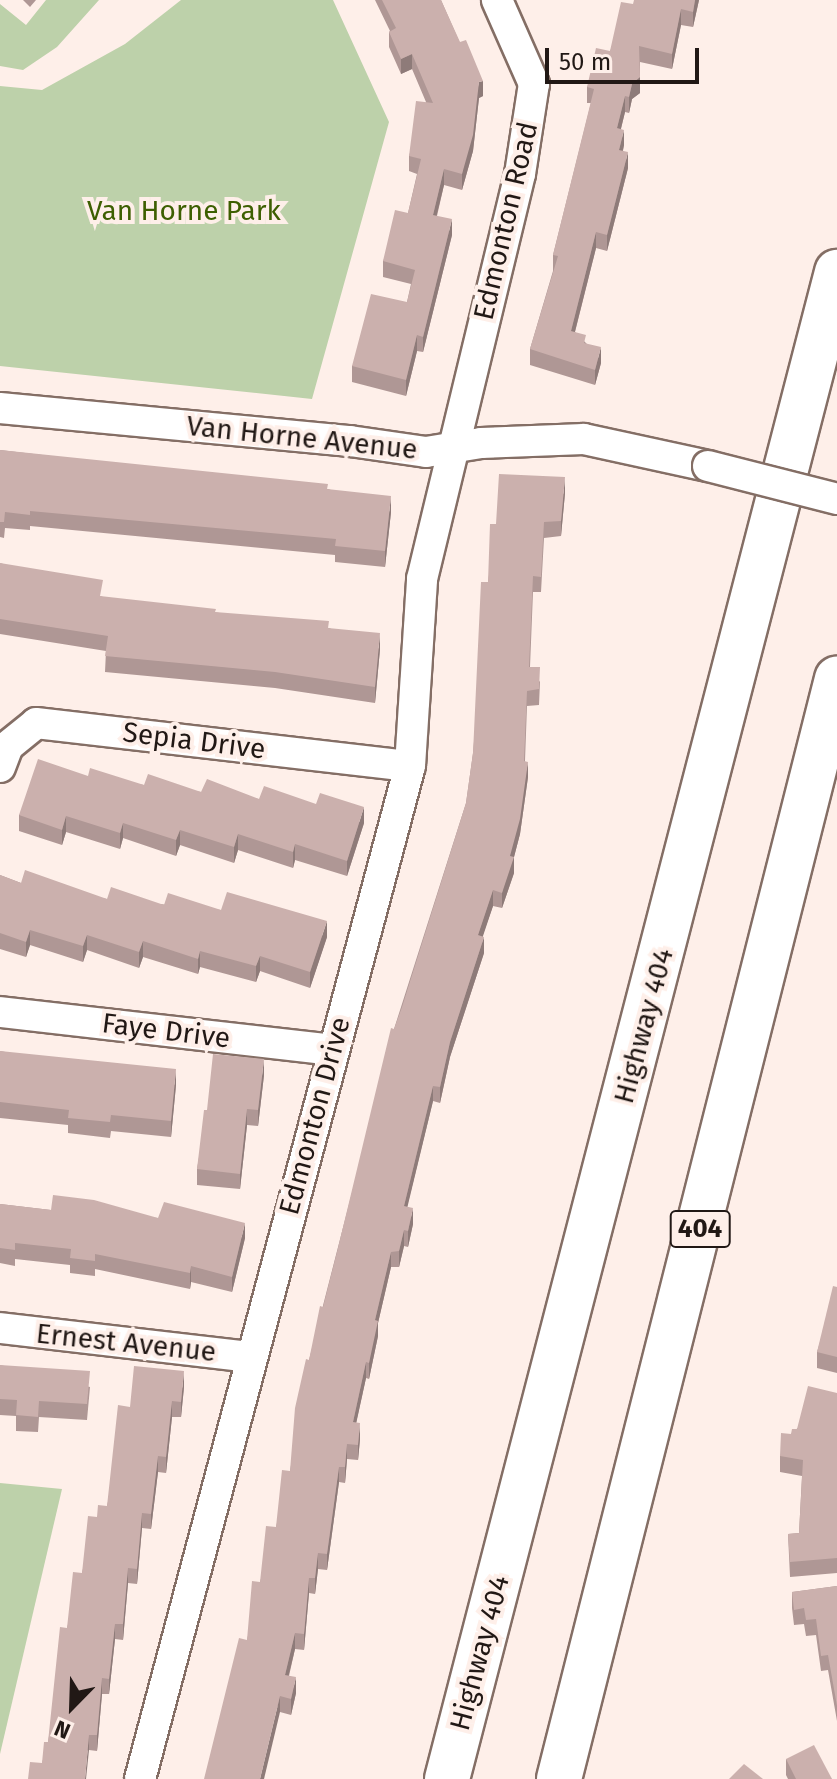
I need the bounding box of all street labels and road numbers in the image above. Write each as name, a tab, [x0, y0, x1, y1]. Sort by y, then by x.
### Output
street label: Edmonton Road	[467, 119, 545, 323]
street label: Van Horne Avenue	[185, 409, 419, 467]
street label: Sepia Drive	[121, 716, 267, 766]
street label: Highway 404	[607, 945, 681, 1107]
street label: Faye Drive	[100, 1006, 232, 1056]
street label: Edmonton Drive	[272, 1013, 358, 1219]
road number: 404	[668, 1207, 732, 1251]
street label: Ernest Avenue	[34, 1317, 218, 1369]
street label: Highway 404	[443, 1572, 517, 1734]

